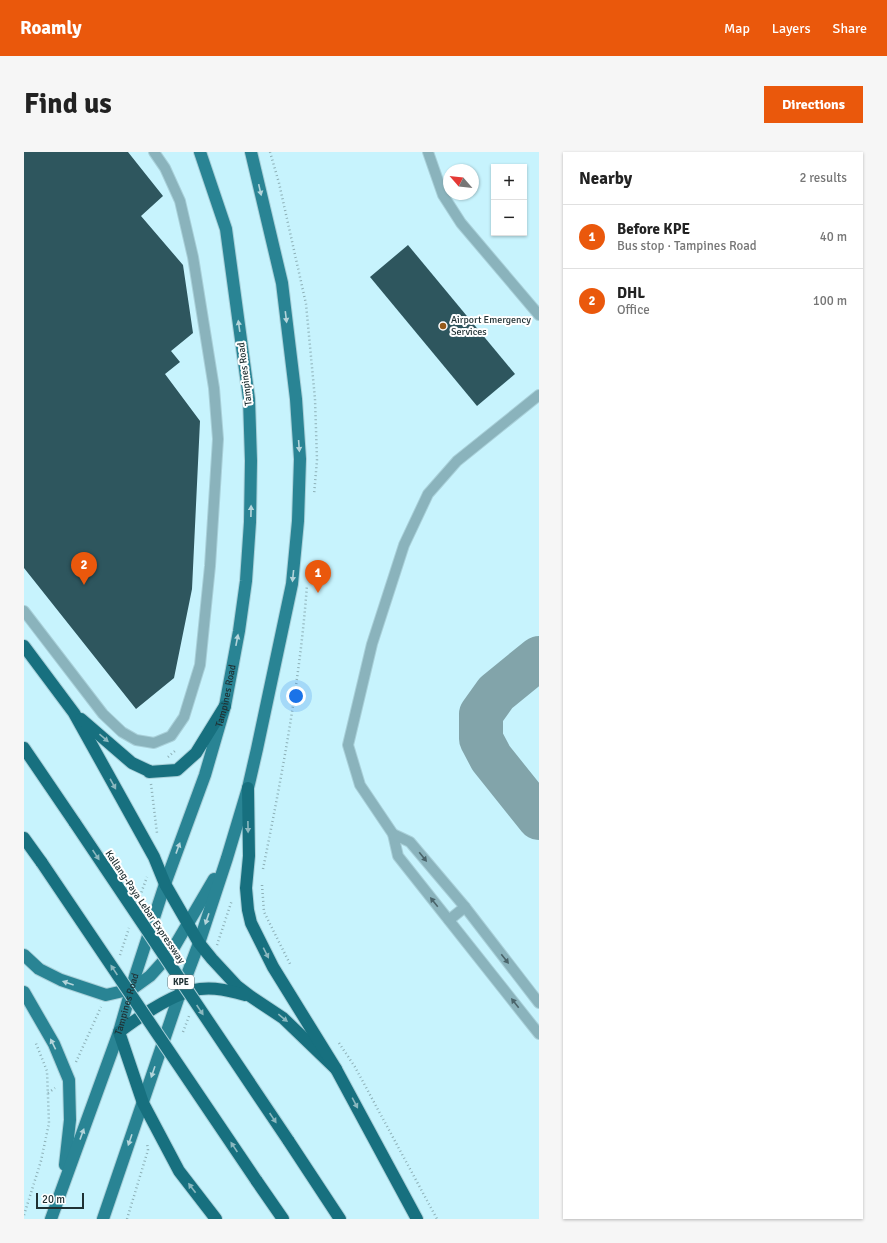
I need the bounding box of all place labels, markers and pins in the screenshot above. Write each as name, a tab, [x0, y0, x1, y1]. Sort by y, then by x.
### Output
place label: Airport Emergency Services	[451, 314, 531, 338]
marker: Airport Emergency Services	[438, 321, 448, 331]
pin: 2	[71, 552, 97, 585]
pin: 1	[305, 560, 331, 593]

